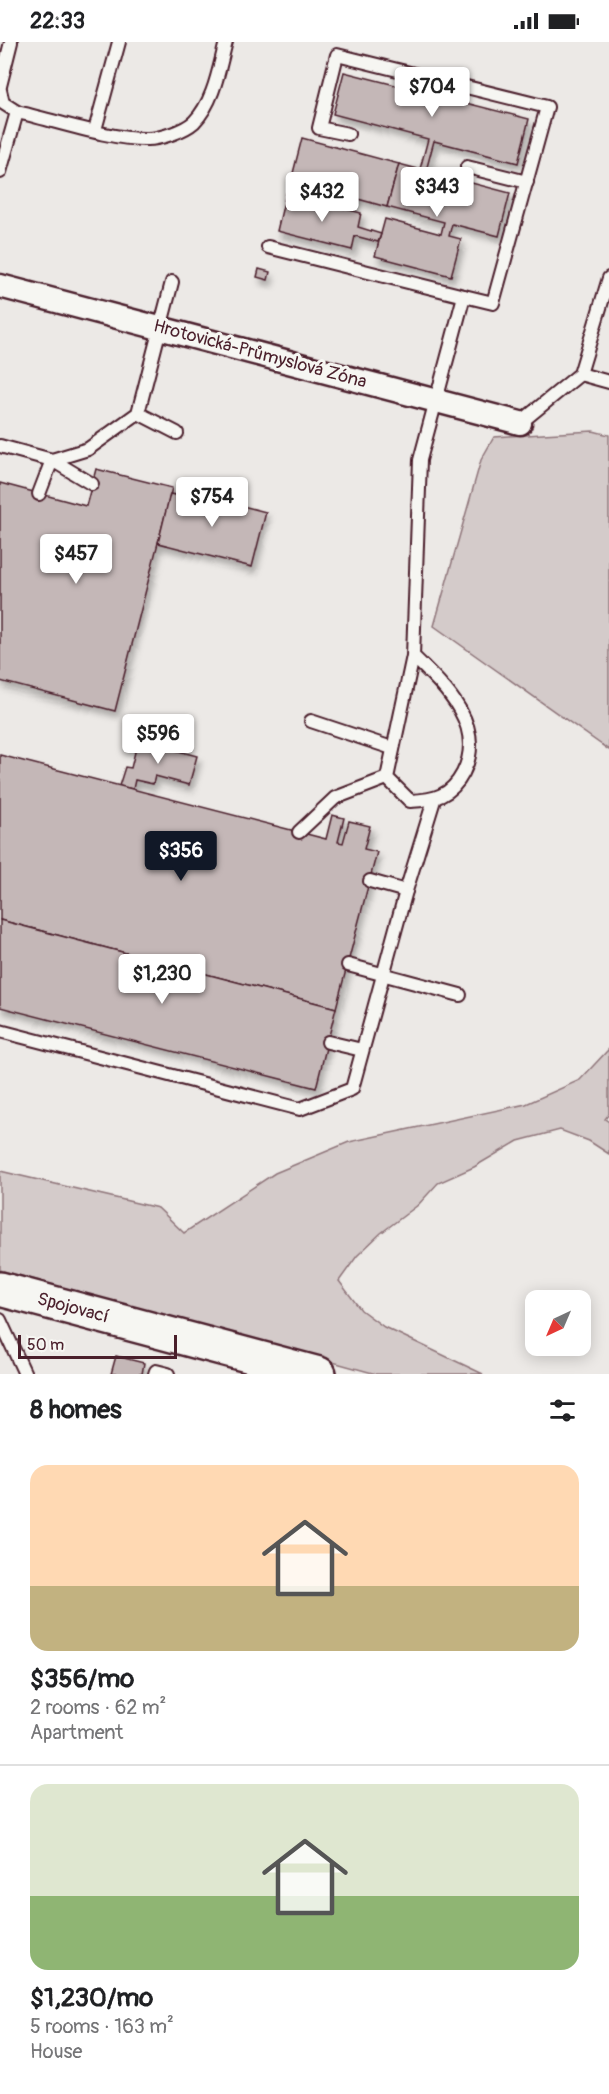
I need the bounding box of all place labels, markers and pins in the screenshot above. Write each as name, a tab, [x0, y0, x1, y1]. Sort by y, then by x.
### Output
pin: $704	[396, 67, 468, 118]
pin: $343	[401, 167, 473, 218]
pin: $432	[286, 172, 358, 223]
pin: $754	[176, 477, 248, 528]
pin: $457	[40, 534, 112, 585]
pin: $596	[122, 714, 194, 765]
pin: $356	[145, 831, 217, 882]
pin: $1,230	[113, 954, 211, 1005]

